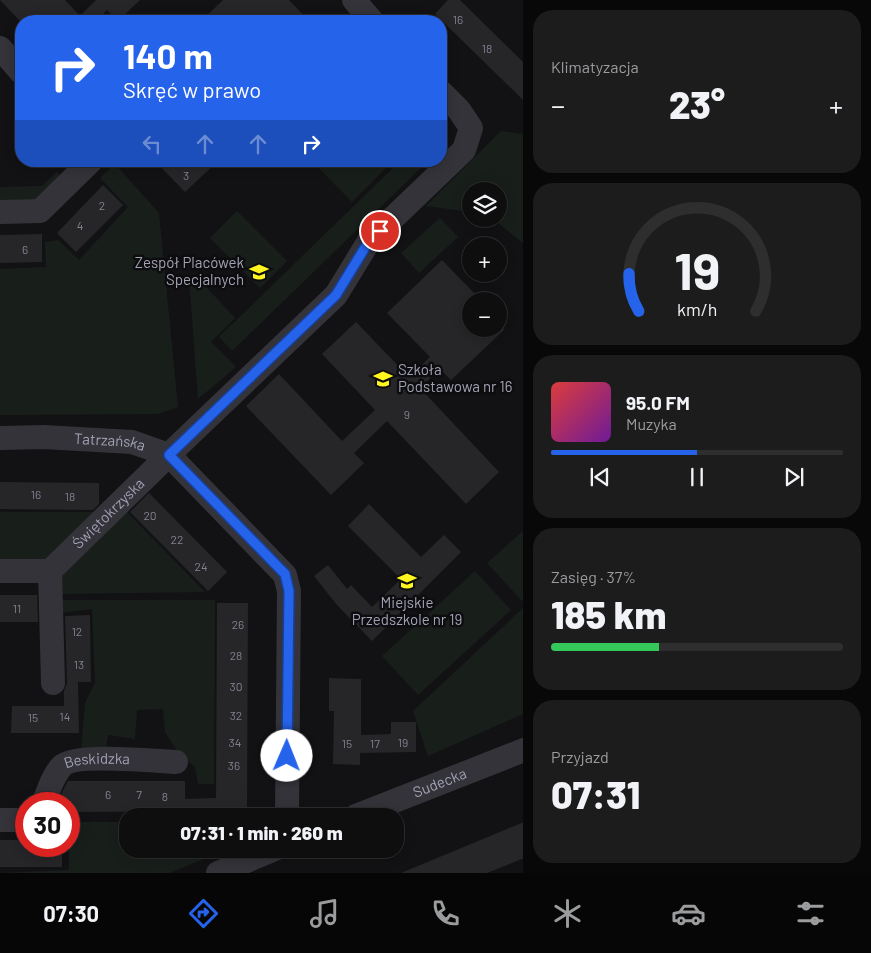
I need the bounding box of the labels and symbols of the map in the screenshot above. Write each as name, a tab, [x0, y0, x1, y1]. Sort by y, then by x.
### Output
house number: 16	[453, 12, 463, 26]
house number: 18	[482, 41, 492, 55]
house number: 3	[183, 168, 189, 182]
house number: 2	[99, 198, 105, 212]
pin	[359, 210, 401, 252]
house number: 4	[77, 218, 83, 232]
house number: 6	[22, 242, 28, 256]
place label: Zespół Placówek Specjalnych	[135, 253, 244, 288]
school or university icon: Zespół Placówek Specjalnych	[248, 261, 270, 283]
place label: Szkoła Podstawowa nr 16	[398, 360, 512, 395]
school or university icon: Szkoła Podstawowa nr 16	[372, 368, 394, 390]
house number: 9	[404, 407, 410, 421]
street label: Tatrzańska	[74, 429, 148, 454]
street label: Świętokrzyska	[68, 474, 148, 552]
house number: 16	[31, 487, 41, 501]
house number: 18	[65, 489, 75, 503]
house number: 20	[143, 508, 157, 522]
house number: 22	[171, 532, 183, 546]
house number: 24	[194, 559, 208, 573]
school or university icon: Miejskie Przedszkole nr 19	[396, 570, 418, 592]
place label: Miejskie Przedszkole nr 19	[352, 593, 462, 628]
house number: 11	[13, 601, 21, 615]
house number: 26	[232, 617, 244, 631]
house number: 12	[72, 624, 82, 638]
house number: 28	[230, 648, 242, 662]
house number: 13	[74, 657, 84, 671]
house number: 30	[230, 679, 242, 693]
house number: 32	[230, 708, 242, 722]
house number: 14	[60, 709, 70, 723]
house number: 15	[28, 710, 38, 724]
position arrow	[260, 729, 312, 781]
house number: 34	[229, 735, 241, 749]
house number: 19	[398, 735, 408, 749]
house number: 15	[342, 736, 352, 750]
house number: 17	[370, 736, 380, 750]
street label: Beskidzka	[62, 749, 130, 771]
house number: 36	[228, 758, 240, 772]
street label: Sudecka	[410, 764, 469, 801]
house number: 6	[105, 787, 111, 801]
house number: 7	[136, 787, 142, 801]
house number: 8	[162, 789, 168, 803]
speed limit sign: 30	[15, 792, 80, 857]

